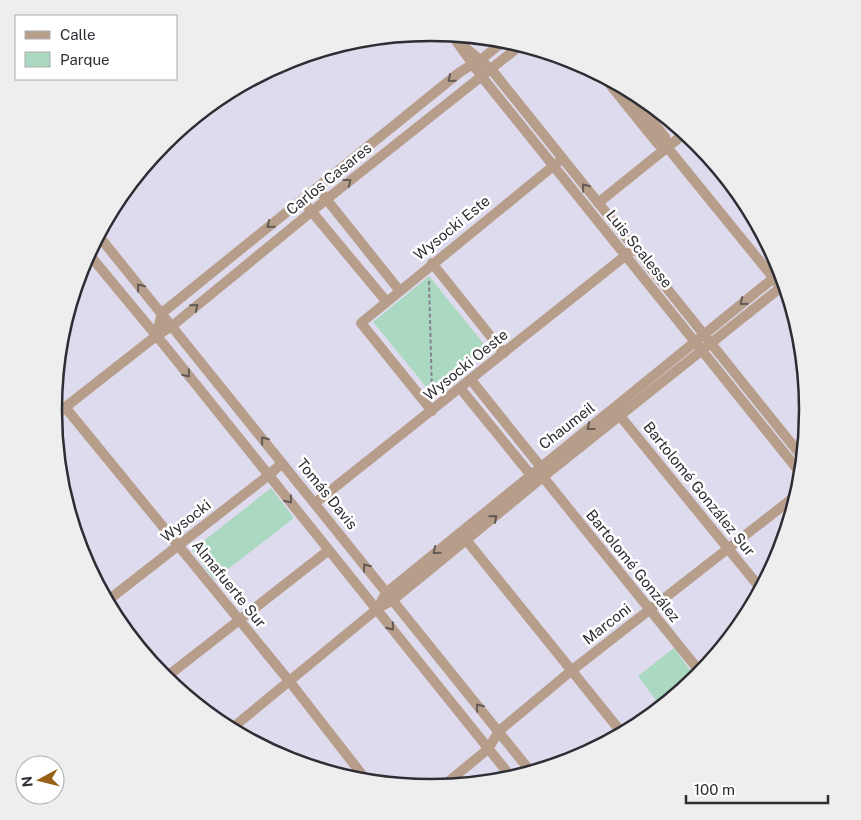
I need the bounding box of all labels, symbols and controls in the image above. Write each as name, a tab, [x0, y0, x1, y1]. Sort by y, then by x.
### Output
legend	[15, 15, 178, 80]
text: Calle	[60, 26, 96, 43]
text: Parque	[60, 51, 110, 68]
one-way arrow	[448, 73, 457, 81]
street label: Carlos Casares	[283, 139, 375, 218]
one-way arrow	[342, 180, 351, 188]
one-way arrow	[582, 184, 591, 193]
street label: Wysocki Este	[410, 192, 493, 263]
street label: Luis Scalesse	[603, 206, 676, 291]
one-way arrow	[267, 220, 276, 229]
one-way arrow	[136, 283, 145, 292]
one-way arrow	[740, 297, 749, 306]
one-way arrow	[189, 304, 198, 312]
street label: Wysocki Oeste	[420, 326, 511, 404]
one-way arrow	[182, 368, 191, 377]
street label: Chaumeil	[535, 399, 598, 453]
street label: Bartolomé González Sur	[640, 418, 759, 559]
one-way arrow	[587, 421, 596, 429]
one-way arrow	[261, 437, 269, 446]
street label: Tomás Davis	[294, 455, 361, 532]
one-way arrow	[284, 494, 292, 503]
street label: Wysocki	[157, 496, 214, 545]
street label: Bartolomé González	[583, 506, 684, 625]
one-way arrow	[488, 516, 497, 524]
street label: Almafuerte Sur	[189, 537, 270, 631]
one-way arrow	[433, 545, 442, 553]
one-way arrow	[363, 564, 371, 573]
street label: Marconi	[579, 600, 634, 648]
one-way arrow	[385, 621, 394, 631]
one-way arrow	[476, 704, 484, 713]
north arrow	[15, 755, 65, 805]
scale bar	[686, 772, 828, 804]
text: N	[18, 775, 36, 788]
text: 100 m	[694, 781, 735, 798]

